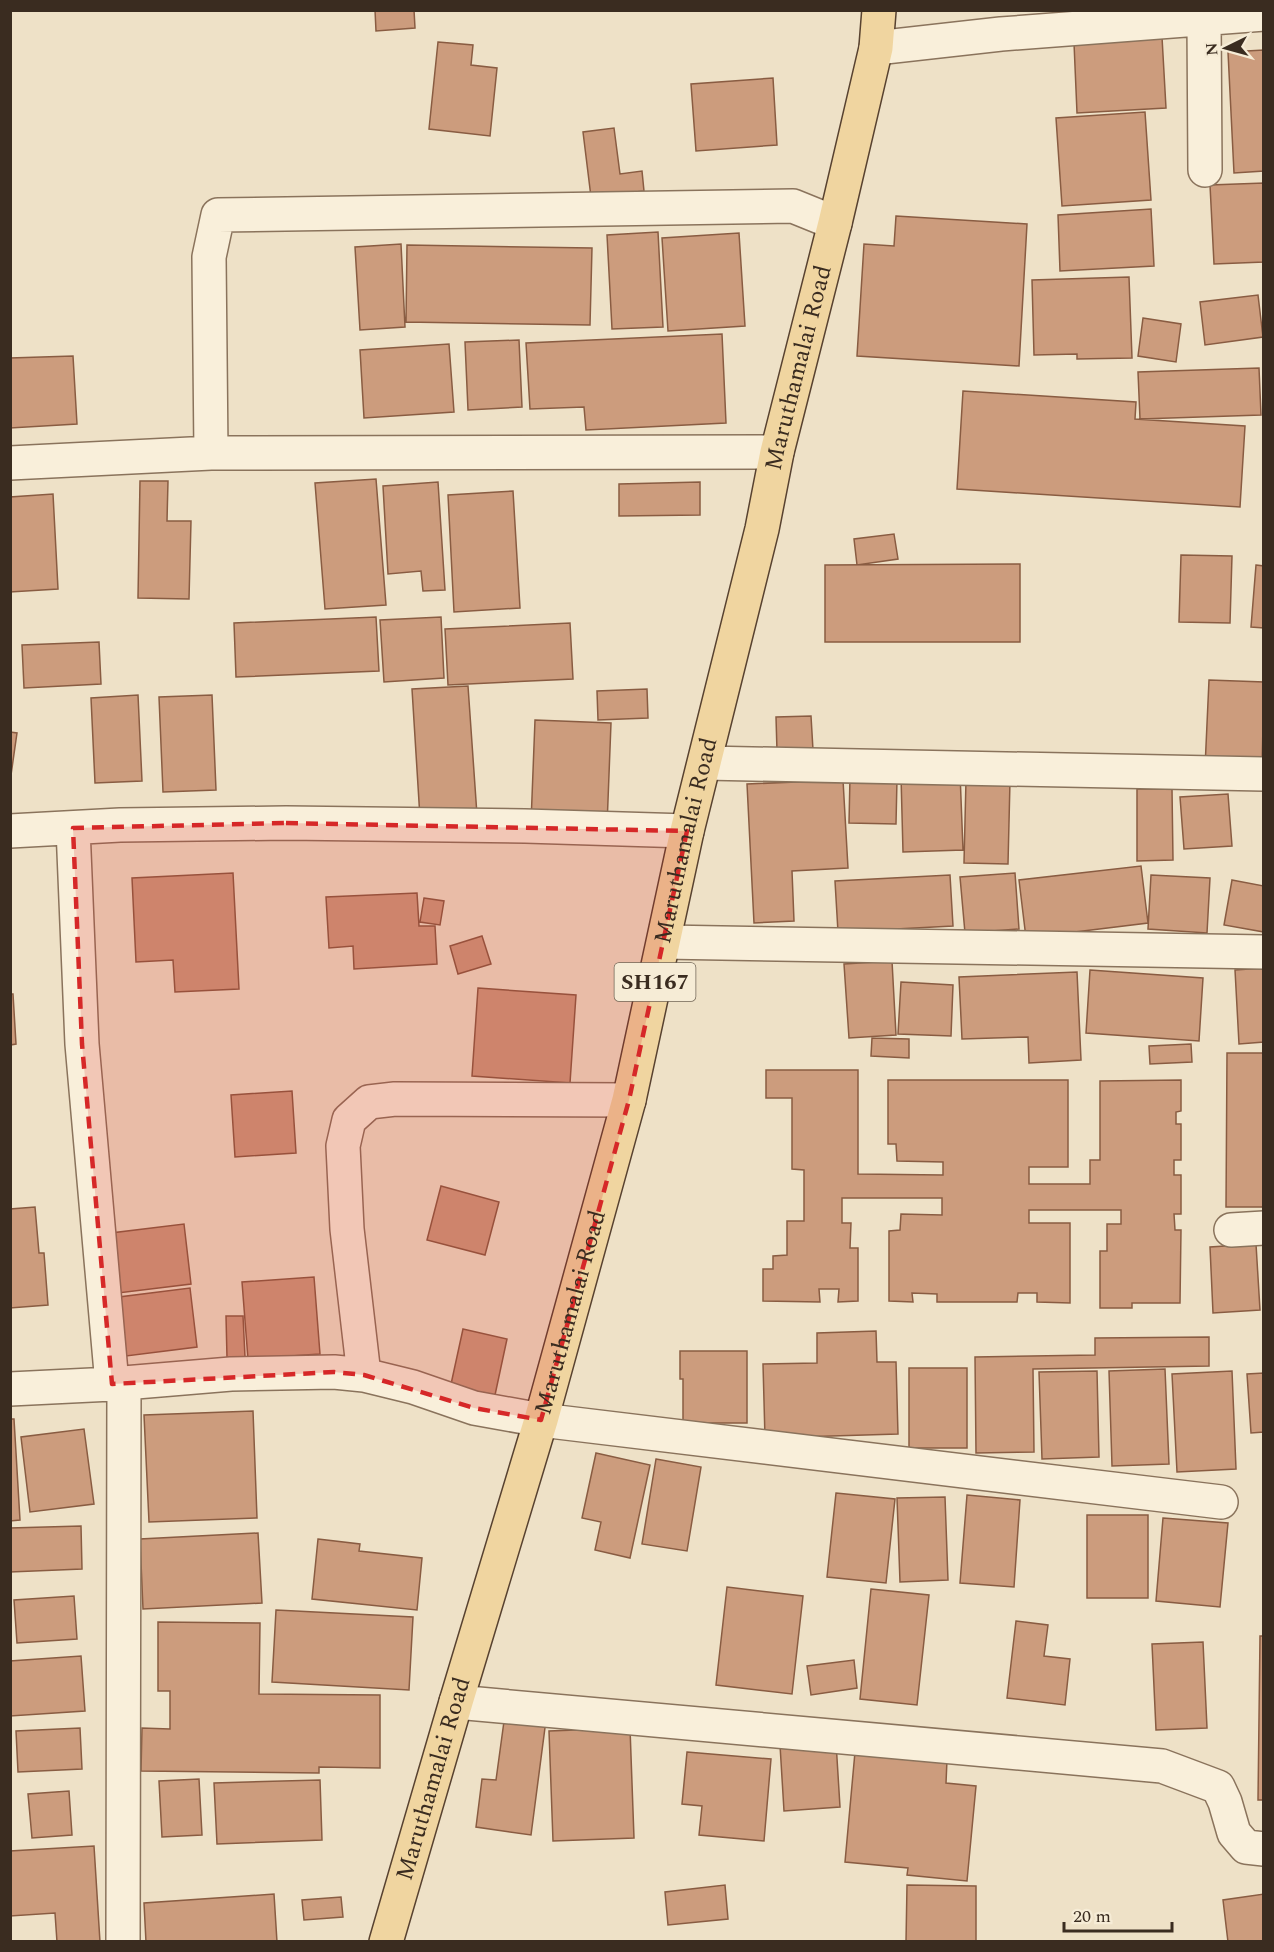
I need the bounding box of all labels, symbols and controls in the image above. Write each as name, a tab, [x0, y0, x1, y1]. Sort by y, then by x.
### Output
north arrow	[1196, 18, 1256, 78]
text: N	[1200, 42, 1225, 57]
street label: Maruthamalai Road	[756, 261, 842, 474]
street label: Maruthamalai Road	[645, 734, 728, 947]
road number: SH167	[614, 963, 696, 1001]
street label: Maruthamalai Road	[525, 1206, 616, 1419]
street label: Maruthamalai Road	[387, 1673, 481, 1885]
scale bar	[1064, 1895, 1172, 1933]
text: 20 m	[1073, 1903, 1111, 1930]

